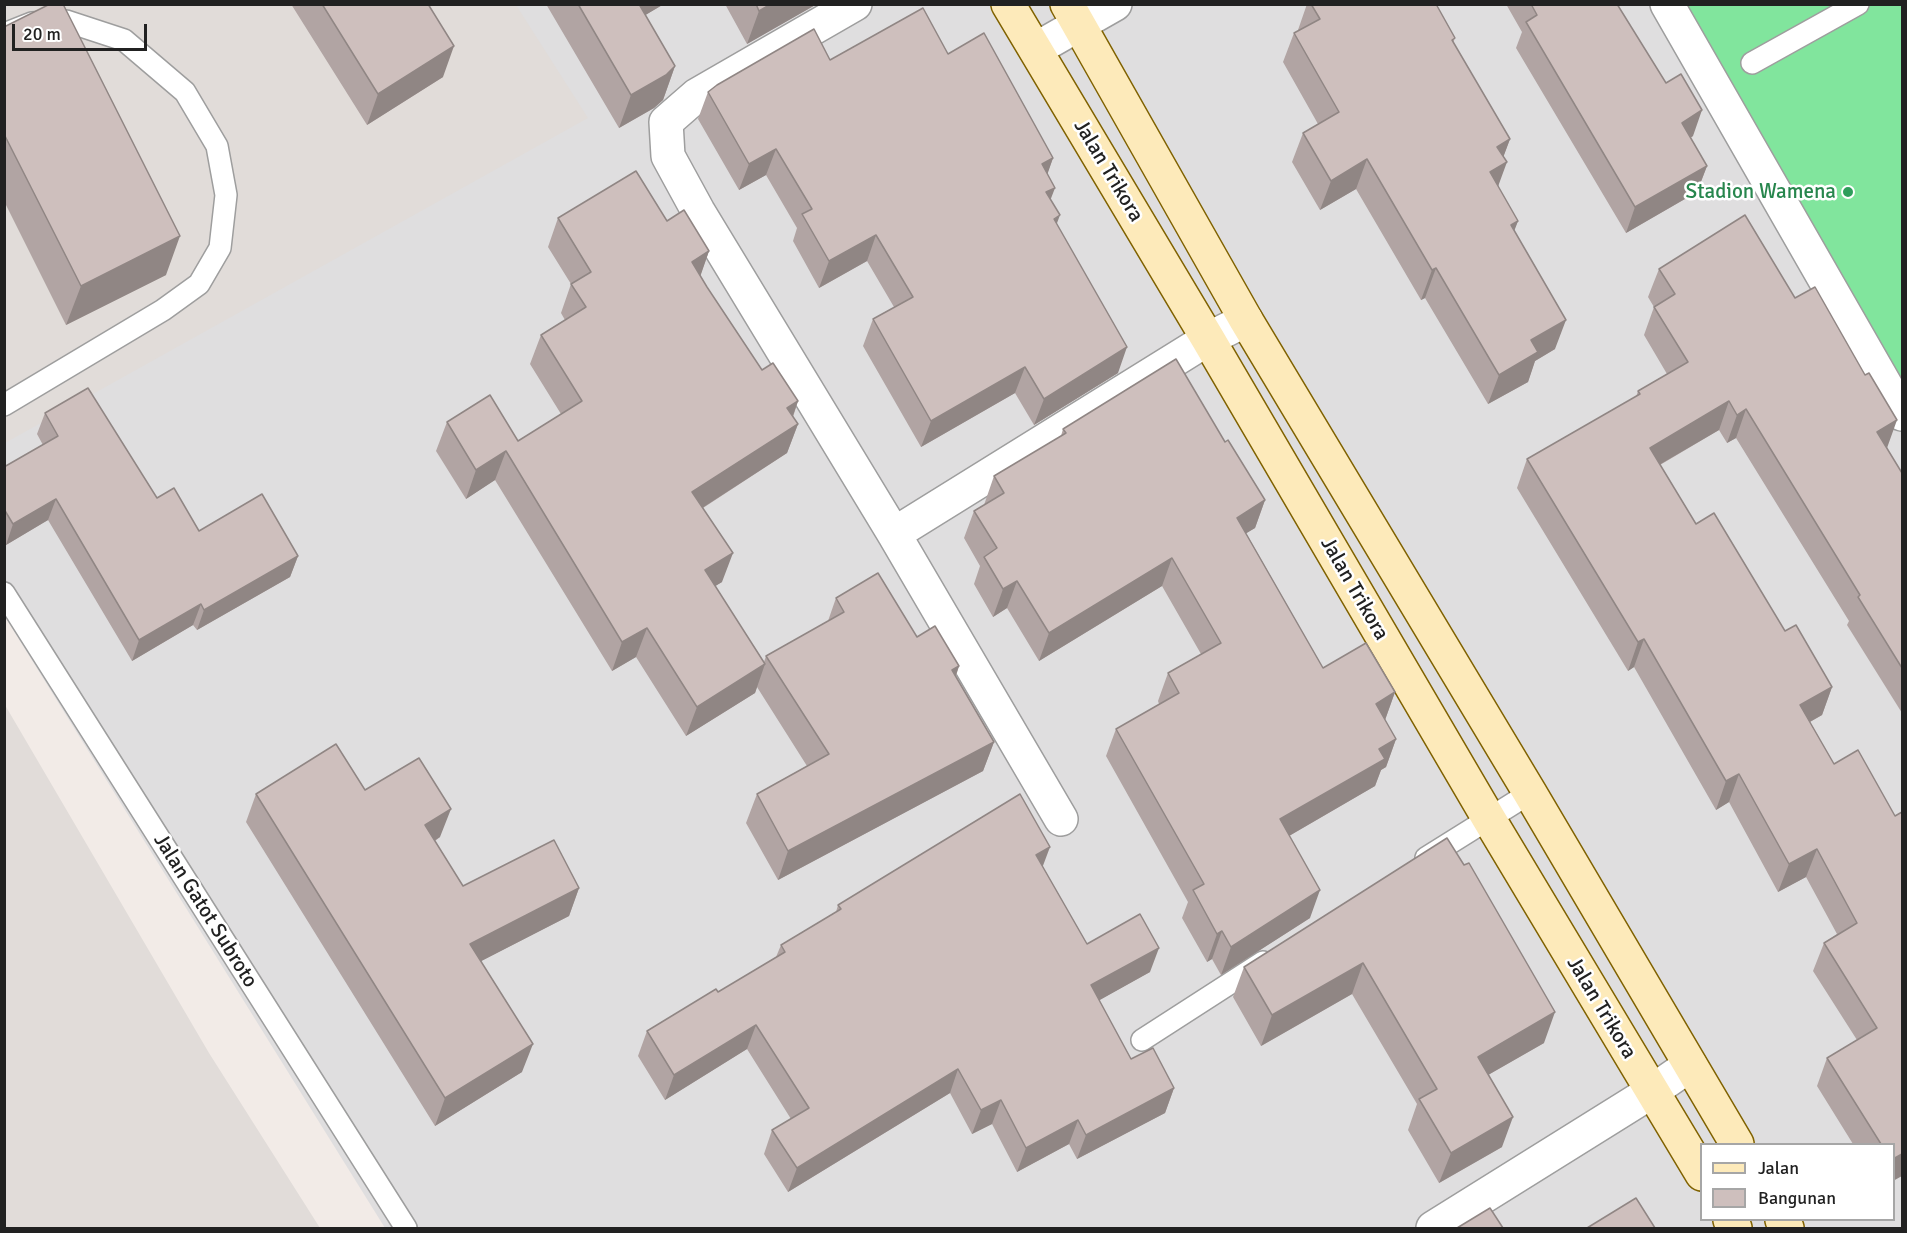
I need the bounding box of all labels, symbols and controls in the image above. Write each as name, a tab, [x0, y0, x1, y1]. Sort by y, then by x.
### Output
scale bar	[15, 12, 150, 50]
text: 20 m	[23, 23, 61, 45]
street label: Jalan Trikora	[1068, 115, 1148, 227]
place label: Stadion Wamena	[1686, 179, 1836, 205]
marker: Stadion Wamena	[1841, 185, 1855, 199]
street label: Jalan Trikora	[1314, 533, 1394, 645]
street label: Jalan Gatot Subroto	[148, 829, 262, 993]
street label: Jalan Trikora	[1561, 952, 1641, 1064]
legend	[1700, 1143, 1895, 1221]
text: Jalan	[1758, 1157, 1799, 1179]
text: Bangunan	[1758, 1187, 1836, 1209]

